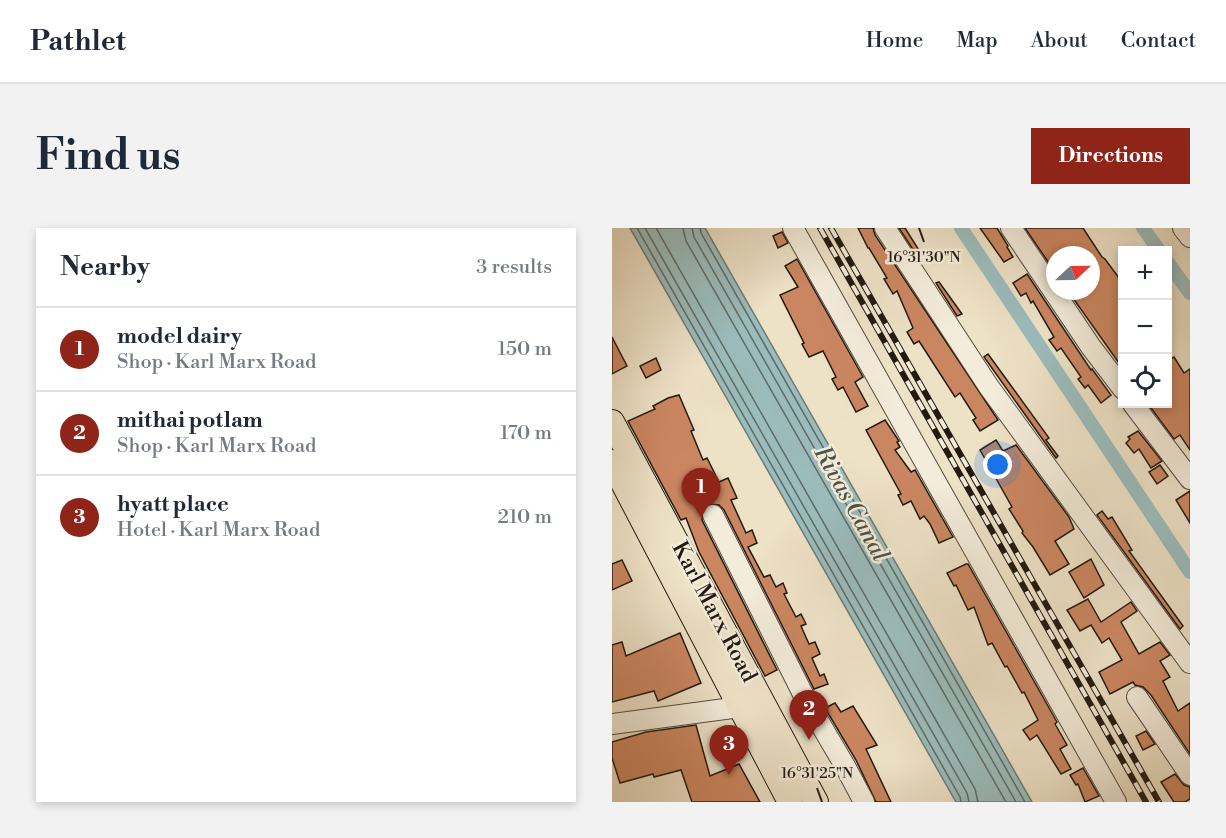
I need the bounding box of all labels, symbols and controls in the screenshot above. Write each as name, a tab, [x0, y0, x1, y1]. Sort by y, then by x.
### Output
text: Pathlet	[30, 24, 126, 59]
text: Home	[866, 28, 923, 54]
text: Map	[956, 28, 998, 54]
text: About	[1031, 28, 1088, 54]
text: Contact	[1121, 28, 1196, 54]
button: Directions	[1031, 128, 1190, 184]
text: Find us	[36, 130, 180, 183]
north arrow	[1046, 246, 1100, 300]
map controls	[1118, 246, 1172, 408]
button: +	[1118, 246, 1172, 300]
text: 16°31'30"N	[887, 248, 961, 267]
text: Nearby	[60, 251, 150, 283]
text: 3 results	[476, 255, 552, 280]
button: −	[1118, 300, 1172, 354]
text: model dairy	[117, 323, 242, 350]
text: 1	[75, 337, 84, 362]
text: 150 m	[497, 337, 552, 362]
text: Shop · Karl Marx Road	[117, 350, 316, 375]
button: locate	[1118, 354, 1172, 408]
text: mithai potlam	[117, 407, 263, 434]
text: 2	[73, 421, 86, 446]
text: 170 m	[500, 421, 552, 446]
text: Shop · Karl Marx Road	[117, 434, 316, 459]
water label: Rivas Canal	[806, 440, 895, 567]
your location	[983, 450, 1012, 479]
pin: 1	[682, 468, 721, 518]
text: hyatt place	[117, 491, 229, 518]
text: 3	[73, 505, 86, 530]
text: 210 m	[497, 505, 552, 530]
text: Hotel · Karl Marx Road	[117, 518, 320, 543]
street label: Karl Marx Road	[666, 537, 763, 688]
pin: 2	[790, 690, 828, 740]
pin: 3	[710, 726, 748, 775]
text: 16°31'25"N	[781, 764, 853, 783]

